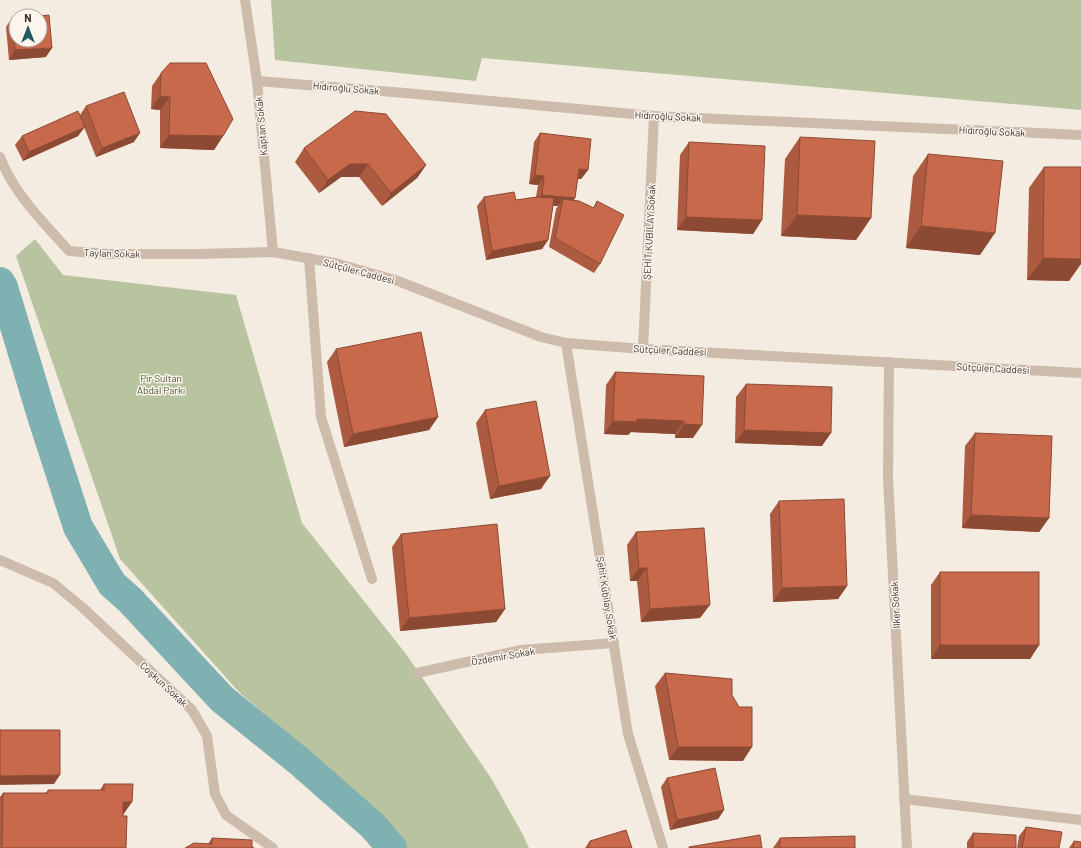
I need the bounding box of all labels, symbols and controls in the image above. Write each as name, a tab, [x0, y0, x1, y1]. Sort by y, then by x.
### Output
north arrow	[8, 8, 48, 48]
text: N	[24, 11, 32, 24]
street label: Hıdıroğlu Sokak	[312, 79, 380, 97]
street label: Kaptan Sokak	[252, 96, 270, 156]
street label: Hıdıroğlu Sokak	[634, 108, 702, 124]
street label: Hıdıroğlu Sokak	[958, 123, 1026, 139]
street label: ŞEHİT KUBİLAY Sokak	[641, 184, 657, 280]
street label: Taylan Sokak	[84, 246, 140, 260]
street label: Sütçüler Caddesi	[322, 256, 396, 286]
street label: Sütçüler Caddesi	[633, 342, 707, 358]
street label: Sütçüler Caddesi	[956, 360, 1030, 376]
park label: Pir Sultan Abdal Parkı	[137, 372, 185, 396]
street label: Şehit Kubilay Sokak	[594, 555, 620, 641]
street label: Ilker Sokak	[888, 581, 902, 629]
street label: Özdemir Sokak	[470, 645, 536, 667]
street label: Coşkun Sokak	[138, 659, 190, 709]

